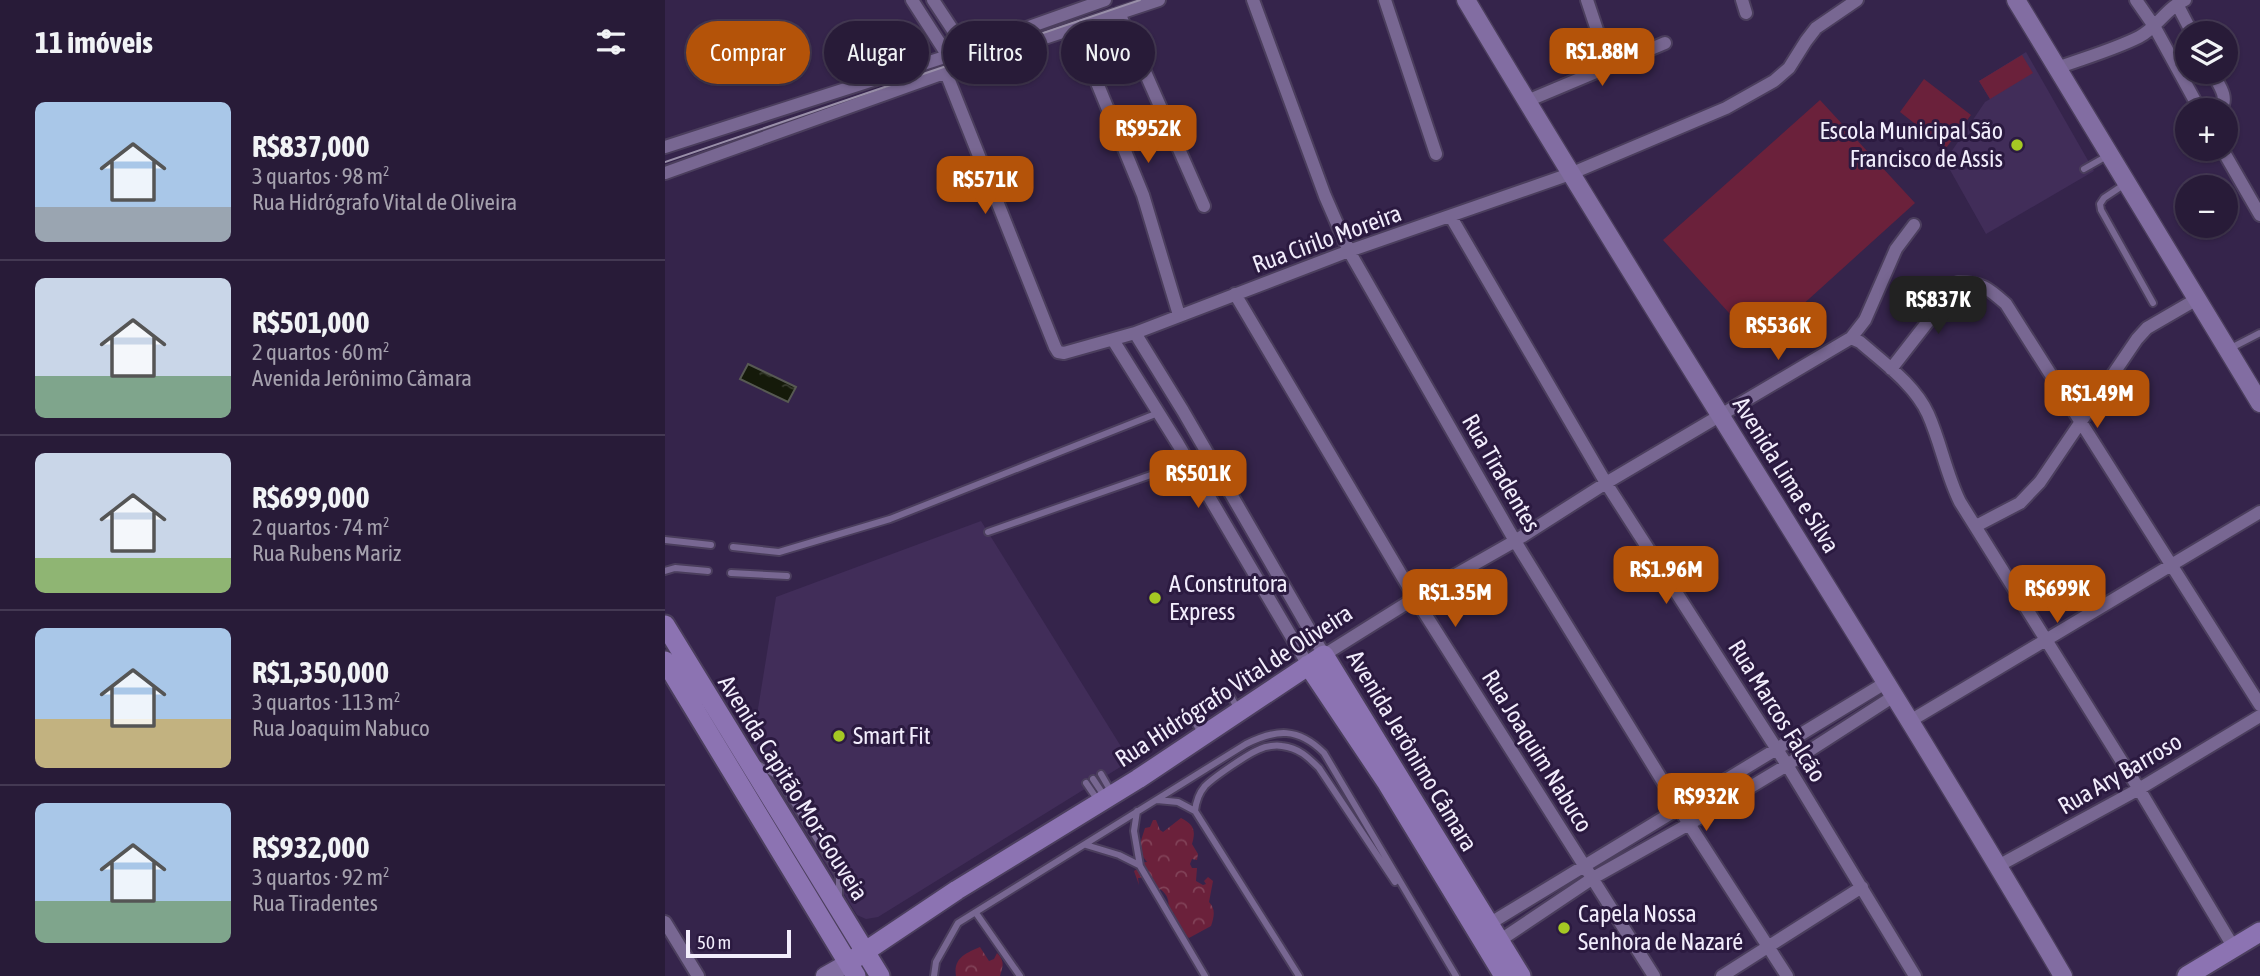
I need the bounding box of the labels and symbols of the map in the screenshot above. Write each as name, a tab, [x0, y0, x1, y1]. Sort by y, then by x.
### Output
pin: R$1.88M	[1537, 28, 1667, 88]
pin: R$952K	[1091, 106, 1205, 165]
place label: Escola Municipal São Francisco de Assis	[1819, 117, 2003, 172]
marker: Escola Municipal São Francisco de Assis	[2009, 137, 2025, 153]
pin: R$571K	[928, 156, 1042, 216]
street label: Rua Cirilo Moreira	[1249, 199, 1405, 278]
pin: R$837K	[1881, 276, 1995, 336]
pin: R$536K	[1721, 302, 1835, 362]
pin: R$1.49M	[2032, 370, 2162, 430]
street label: Avenida Lima e Silva	[1728, 392, 1845, 558]
street label: Rua Tiradentes	[1457, 409, 1546, 536]
pin: R$501K	[1141, 450, 1255, 510]
pin: R$1.96M	[1601, 546, 1731, 606]
pin: R$699K	[2000, 566, 2114, 625]
place label: A Construtora Express	[1169, 570, 1288, 625]
pin: R$1.35M	[1390, 570, 1520, 629]
marker: A Construtora Express	[1147, 590, 1163, 606]
street label: Rua Hidrógrafo Vital de Oliveira	[1110, 599, 1357, 772]
street label: Rua Marcos Falcão	[1723, 635, 1832, 787]
street label: Avenida Jerônimo Câmara	[1342, 645, 1483, 856]
street label: Rua Joaquim Nabuco	[1477, 665, 1598, 837]
street label: Avenida Capitão Mor-Gouveia	[713, 670, 874, 905]
place label: Smart Fit	[853, 722, 931, 749]
street label: Rua Ary Barroso	[2053, 727, 2186, 820]
marker: Smart Fit	[831, 728, 847, 744]
pin: R$932K	[1649, 774, 1763, 833]
place label: Capela Nossa Senhora de Nazaré	[1578, 900, 1743, 955]
marker: Capela Nossa Senhora de Nazaré	[1556, 920, 1572, 936]
scale bar	[686, 927, 791, 959]

